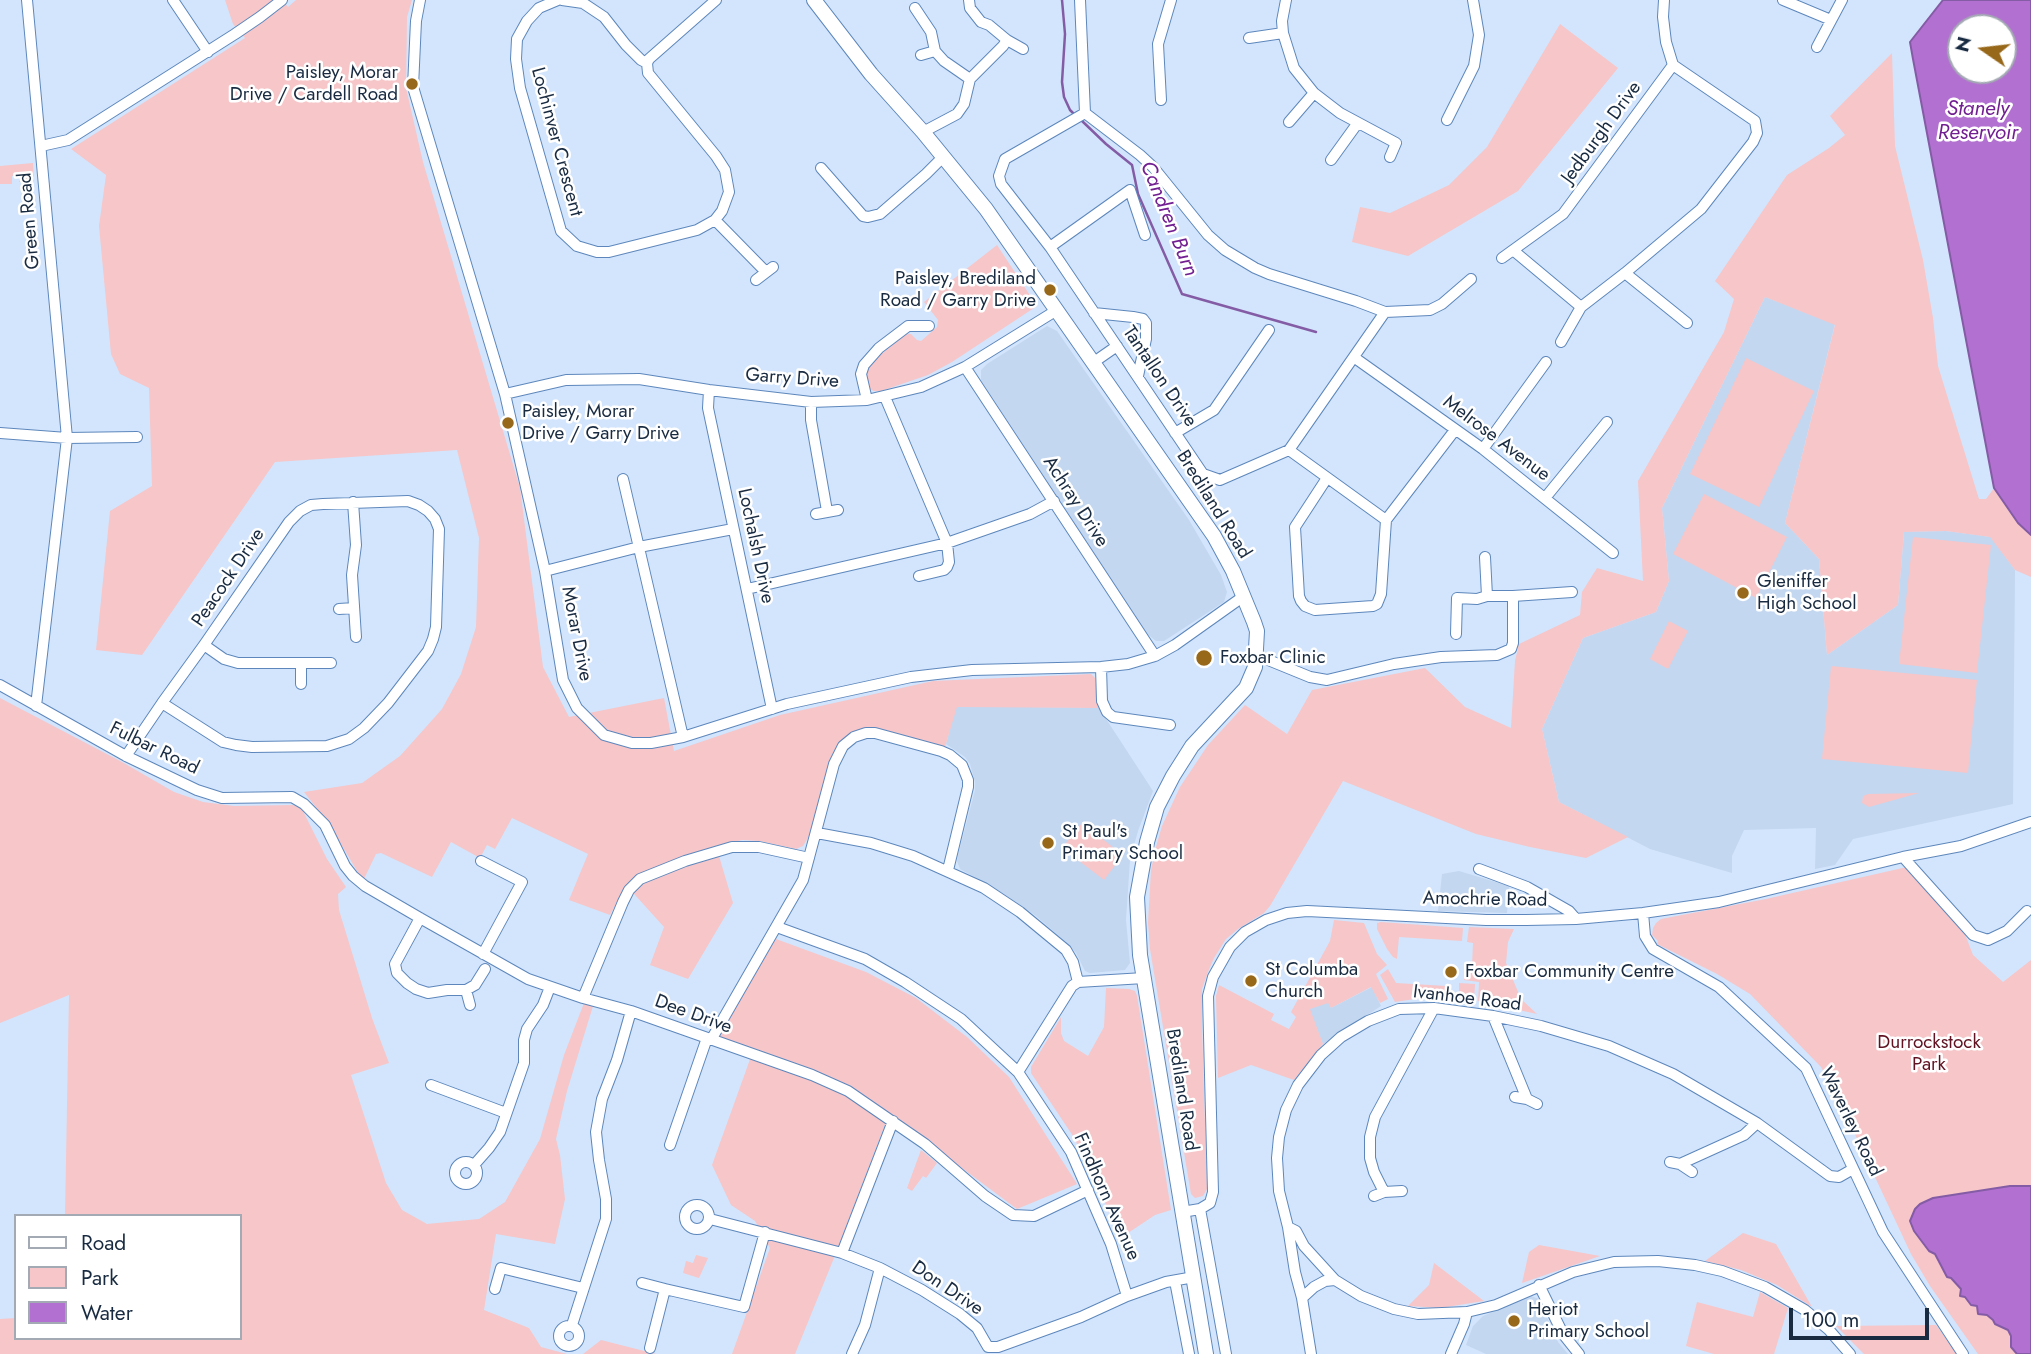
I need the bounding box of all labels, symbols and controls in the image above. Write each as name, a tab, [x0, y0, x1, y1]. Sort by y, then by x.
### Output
north arrow	[1947, 14, 2017, 84]
text: N	[1948, 34, 1978, 55]
place label: Paisley, Morar Drive / Cardell Road	[230, 62, 398, 106]
street label: Lochinver Crescent	[525, 65, 587, 219]
marker: Paisley, Morar Drive / Cardell Road	[404, 76, 420, 92]
street label: Jedburgh Drive	[1557, 77, 1647, 189]
water label: Stanely Reservoir	[1938, 97, 2018, 147]
water label: Candren Burn	[1134, 158, 1202, 280]
street label: Green Road	[14, 172, 46, 270]
place label: Paisley, Brediland Road / Garry Drive	[880, 268, 1036, 312]
marker: Paisley, Brediland Road / Garry Drive	[1042, 282, 1058, 298]
street label: Tantallon Drive	[1117, 322, 1201, 432]
street label: Garry Drive	[744, 364, 840, 394]
street label: Melrose Avenue	[1438, 391, 1554, 487]
place label: Paisley, Morar Drive / Garry Drive	[522, 401, 679, 445]
marker: Paisley, Morar Drive / Garry Drive	[500, 415, 516, 431]
street label: Brediland Road	[1171, 447, 1255, 563]
street label: Achray Drive	[1037, 452, 1113, 552]
street label: Lochalsh Drive	[732, 486, 778, 606]
street label: Peacock Drive	[188, 525, 270, 631]
place label: Gleniffer High School	[1757, 571, 1857, 615]
street label: Morar Drive	[556, 585, 596, 683]
marker: Gleniffer High School	[1735, 585, 1751, 601]
place label: Foxbar Clinic	[1220, 647, 1326, 669]
marker: Foxbar Clinic	[1194, 648, 1214, 668]
street label: Fulbar Road	[106, 718, 202, 780]
place label: St Paul's Primary School	[1062, 821, 1183, 865]
marker: St Paul's Primary School	[1040, 835, 1056, 851]
street label: Amochrie Road	[1422, 888, 1548, 912]
place label: St Columba Church	[1265, 959, 1358, 1003]
place label: Foxbar Community Centre	[1465, 961, 1674, 983]
marker: Foxbar Community Centre	[1443, 964, 1459, 980]
marker: St Columba Church	[1243, 973, 1259, 989]
street label: Ivanhoe Road	[1412, 981, 1522, 1017]
street label: Dee Drive	[651, 991, 735, 1039]
street label: Brediland Road	[1160, 1027, 1202, 1153]
park label: Durrockstock Park	[1877, 1032, 1981, 1076]
street label: Waverley Road	[1814, 1063, 1886, 1181]
street label: Findhorn Avenue	[1068, 1130, 1144, 1264]
legend	[14, 1214, 242, 1340]
text: Road	[81, 1228, 126, 1258]
street label: Don Drive	[907, 1257, 987, 1321]
text: Park	[81, 1263, 118, 1293]
scale bar	[1793, 1294, 1933, 1338]
text: Water	[81, 1298, 133, 1328]
place label: Heriot Primary School	[1528, 1299, 1649, 1343]
text: 100 m	[1802, 1305, 1859, 1335]
marker: Heriot Primary School	[1506, 1313, 1522, 1329]

